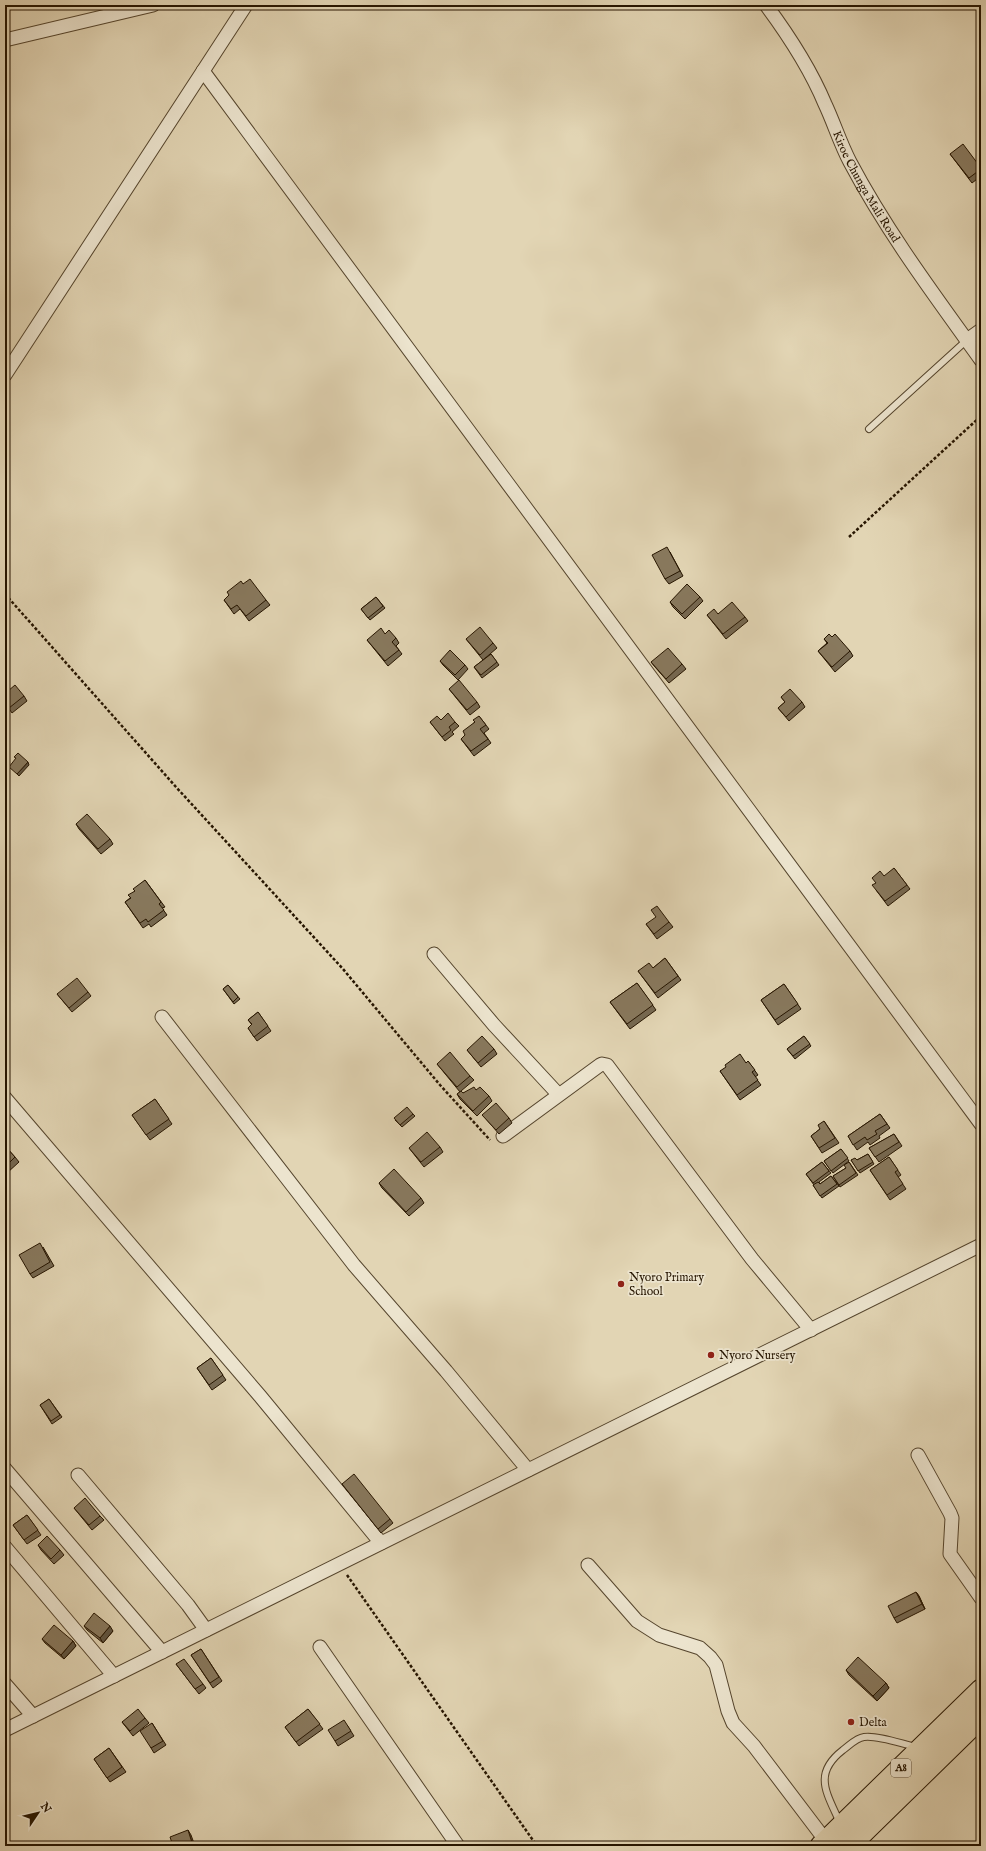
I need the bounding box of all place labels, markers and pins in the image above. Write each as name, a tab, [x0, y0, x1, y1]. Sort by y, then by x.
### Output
place label: Nyoro Primary School	[629, 1270, 704, 1299]
marker: Nyoro Primary School	[616, 1279, 626, 1289]
place label: Nyoro Nursery	[719, 1348, 796, 1363]
marker: Nyoro Nursery	[706, 1350, 716, 1360]
place label: Delta	[859, 1715, 888, 1730]
marker: Delta	[846, 1717, 856, 1727]

